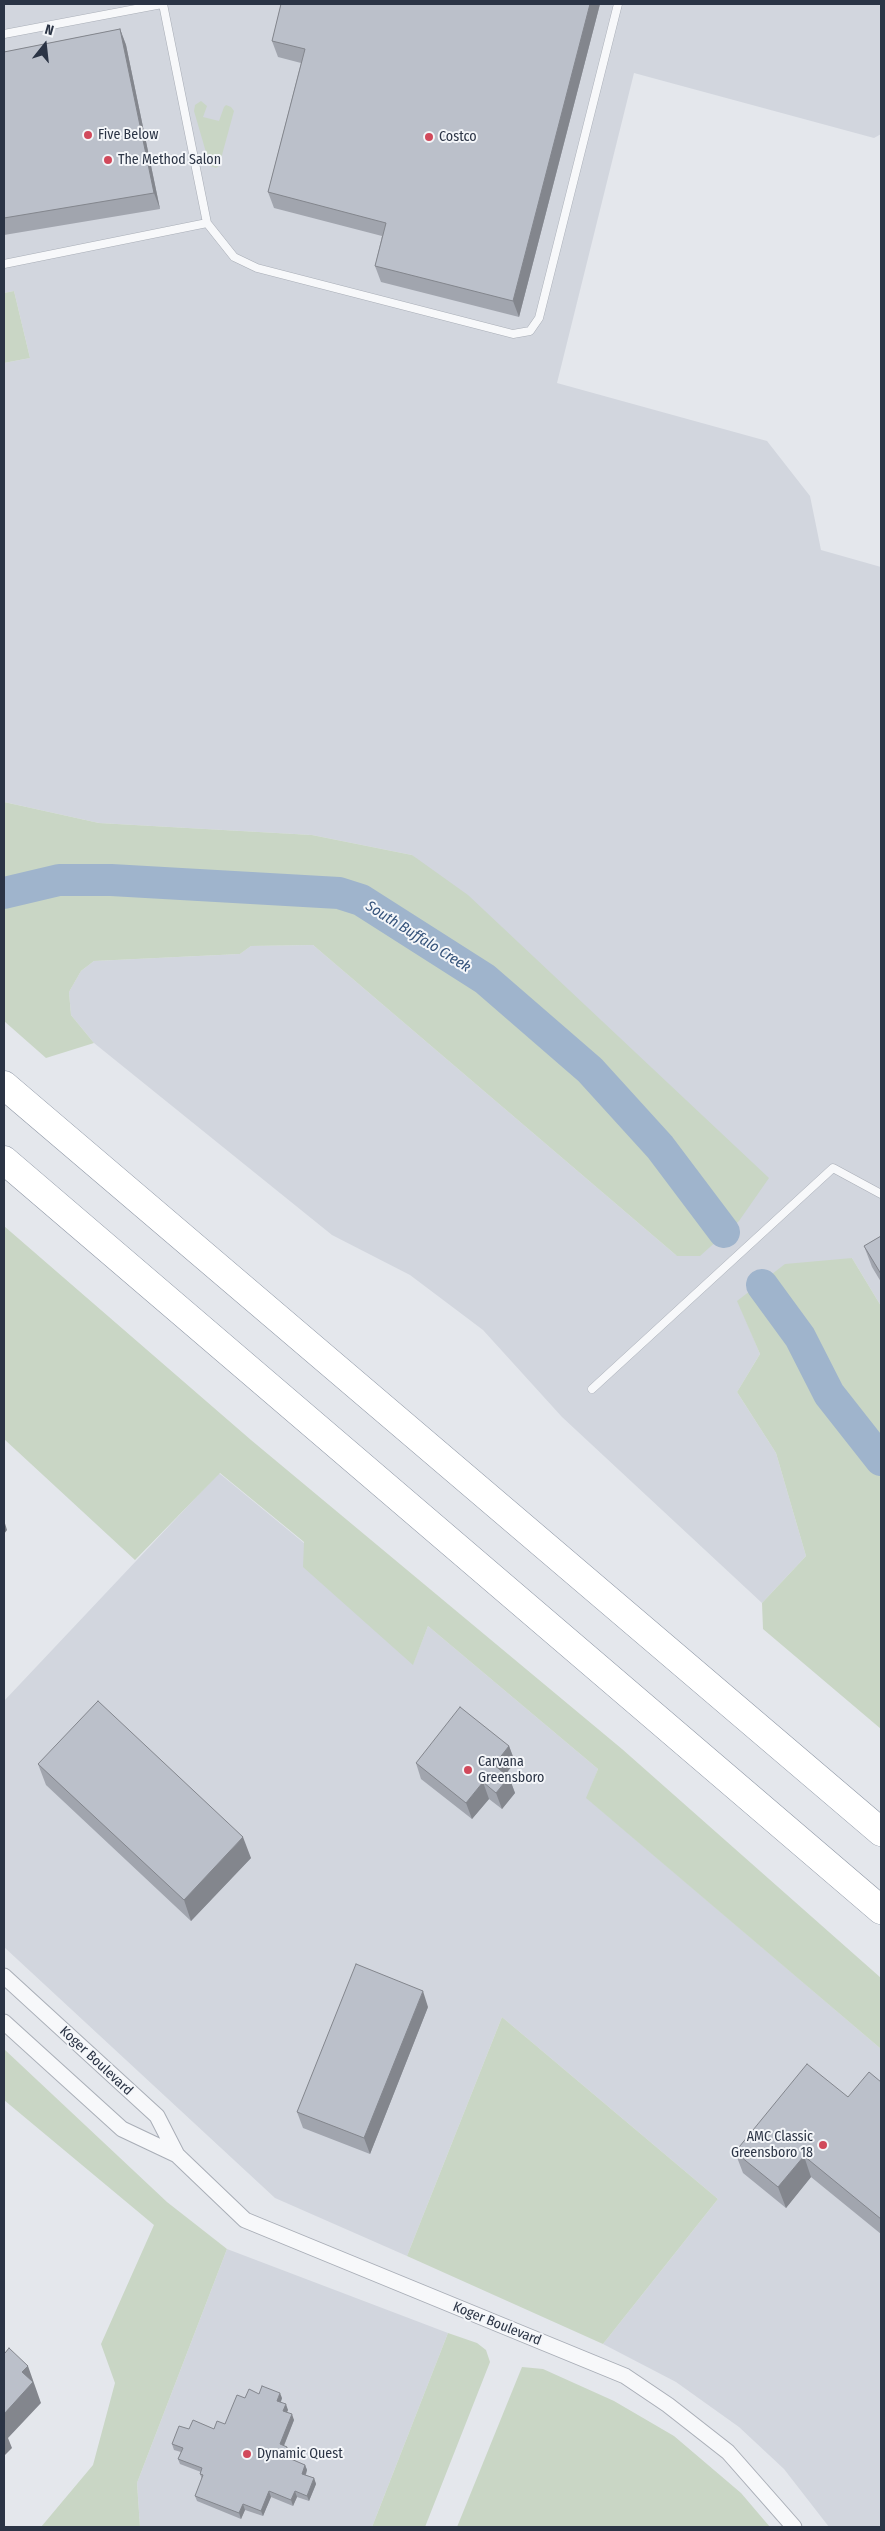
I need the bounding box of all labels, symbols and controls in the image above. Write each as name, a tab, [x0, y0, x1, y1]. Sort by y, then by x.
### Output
north arrow	[20, 20, 70, 70]
text: N	[43, 21, 56, 39]
place label: Five Below	[98, 127, 158, 143]
marker: Five Below	[82, 129, 94, 141]
place label: Costco	[439, 129, 477, 145]
marker: Costco	[423, 131, 435, 143]
place label: The Method Salon	[118, 152, 221, 168]
marker: The Method Salon	[102, 154, 114, 166]
water label: South Buffalo Creek	[362, 897, 474, 977]
place label: Carvana Greensboro	[478, 1754, 544, 1786]
marker: Carvana Greensboro	[462, 1764, 474, 1776]
street label: Koger Boulevard	[56, 2023, 136, 2099]
place label: AMC Classic Greensboro 18	[731, 2129, 813, 2162]
marker: AMC Classic Greensboro 18	[817, 2139, 829, 2151]
street label: Koger Boulevard	[450, 2299, 544, 2349]
place label: Dynamic Quest	[257, 2446, 343, 2462]
marker: Dynamic Quest	[241, 2448, 253, 2460]

